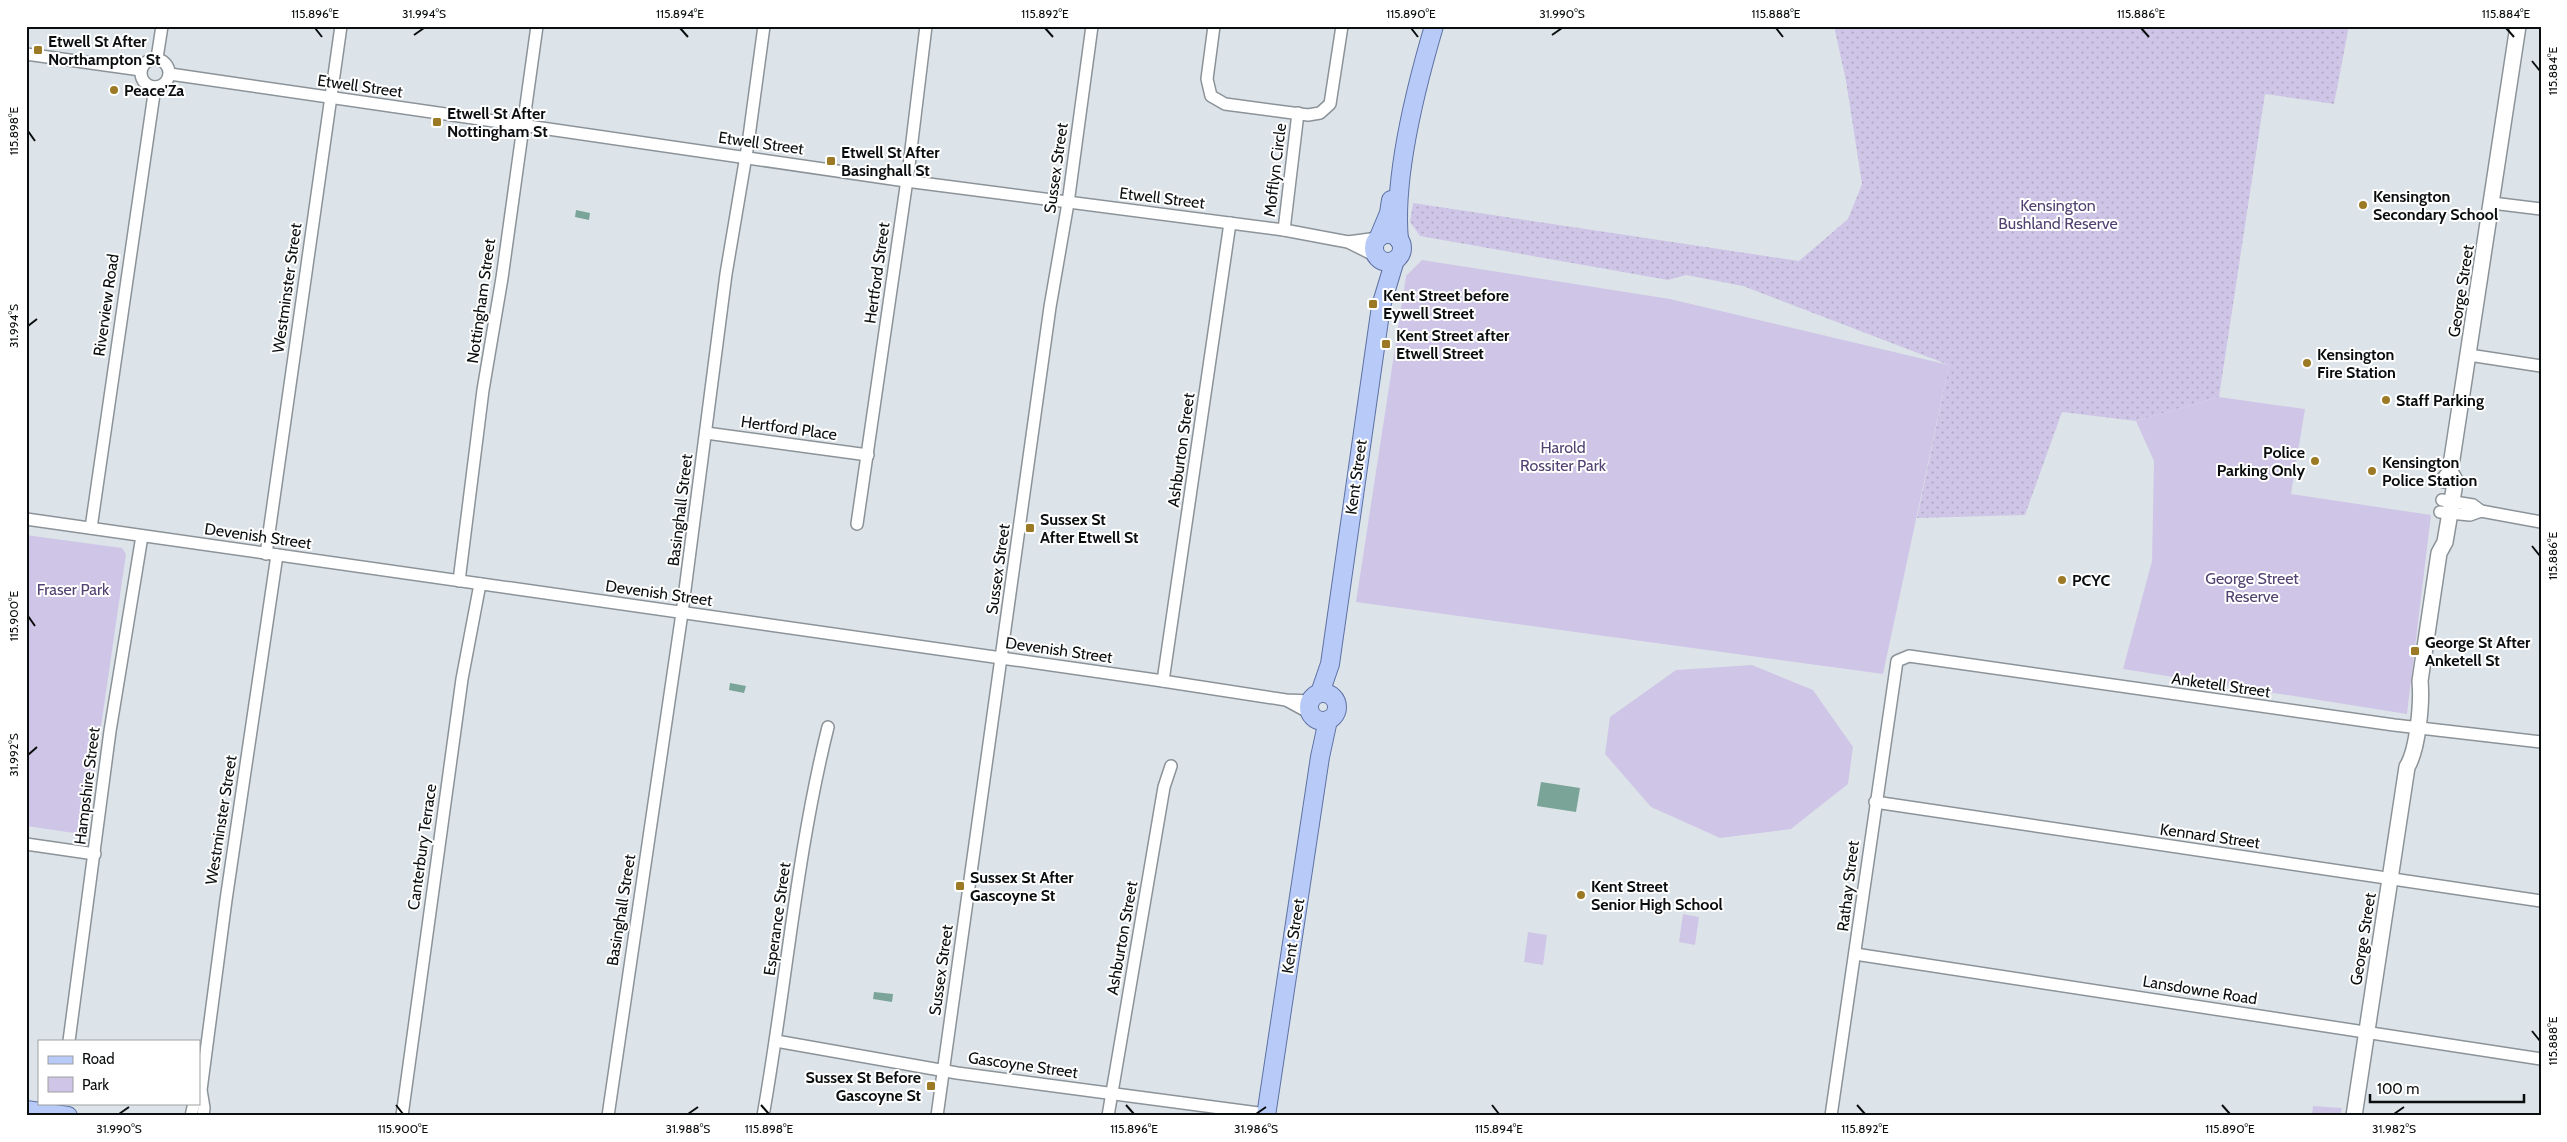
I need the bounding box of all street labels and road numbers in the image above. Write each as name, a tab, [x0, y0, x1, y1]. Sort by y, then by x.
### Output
street label: Etwell Street	[316, 71, 405, 101]
street label: Sussex Street	[1040, 121, 1072, 215]
street label: Mofflyn Circle	[1260, 122, 1290, 218]
street label: Etwell Street	[717, 128, 806, 158]
street label: Etwell Street	[1118, 183, 1206, 213]
street label: Westminster Street	[268, 221, 306, 354]
street label: Hertford Street	[860, 221, 894, 325]
street label: Nottingham Street	[463, 237, 499, 365]
street label: George Street	[2444, 243, 2478, 339]
street label: Riverview Road	[89, 253, 123, 357]
street label: Ashburton Street	[1164, 391, 1199, 508]
street label: Hertford Place	[740, 412, 838, 444]
street label: Kent Street	[1341, 438, 1371, 516]
street label: Basinghall Street	[664, 452, 696, 567]
street label: Devenish Street	[203, 519, 313, 553]
street label: Sussex Street	[982, 522, 1014, 616]
street label: Devenish Street	[604, 576, 714, 610]
street label: Devenish Street	[1004, 633, 1114, 667]
street label: Anketell Street	[2170, 669, 2272, 701]
street label: Hampshire Street	[70, 726, 104, 846]
street label: Westminster Street	[201, 753, 241, 886]
street label: Canterbury Terrace	[404, 783, 440, 911]
street label: Kennard Street	[2159, 820, 2262, 853]
street label: Rathay Street	[1833, 839, 1863, 932]
street label: Basinghall Street	[603, 852, 639, 967]
street label: Esperance Street	[760, 861, 794, 977]
street label: Ashburton Street	[1103, 879, 1141, 996]
street label: George Street	[2346, 891, 2380, 987]
street label: Kent Street	[1278, 897, 1308, 975]
street label: Sussex Street	[925, 923, 957, 1017]
street label: Lansdowne Road	[2141, 972, 2259, 1008]
street label: Gascoyne Street	[967, 1048, 1080, 1082]

